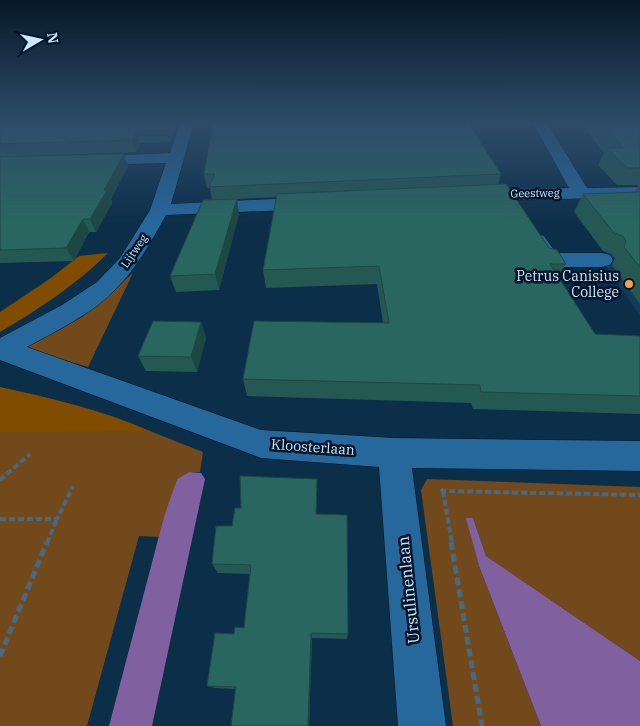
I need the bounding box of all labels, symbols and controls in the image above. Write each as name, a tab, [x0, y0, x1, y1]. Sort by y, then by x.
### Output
north arrow	[15, 15, 65, 65]
text: N	[43, 31, 63, 45]
street label: Geestweg	[510, 186, 560, 200]
street label: Lijtweg	[118, 232, 150, 270]
place label: Petrus Canisius College	[516, 267, 619, 301]
marker: Petrus Canisius College	[623, 278, 635, 290]
street label: Kloosterlaan	[271, 435, 355, 459]
street label: Ursulinenlaan	[392, 535, 424, 645]

